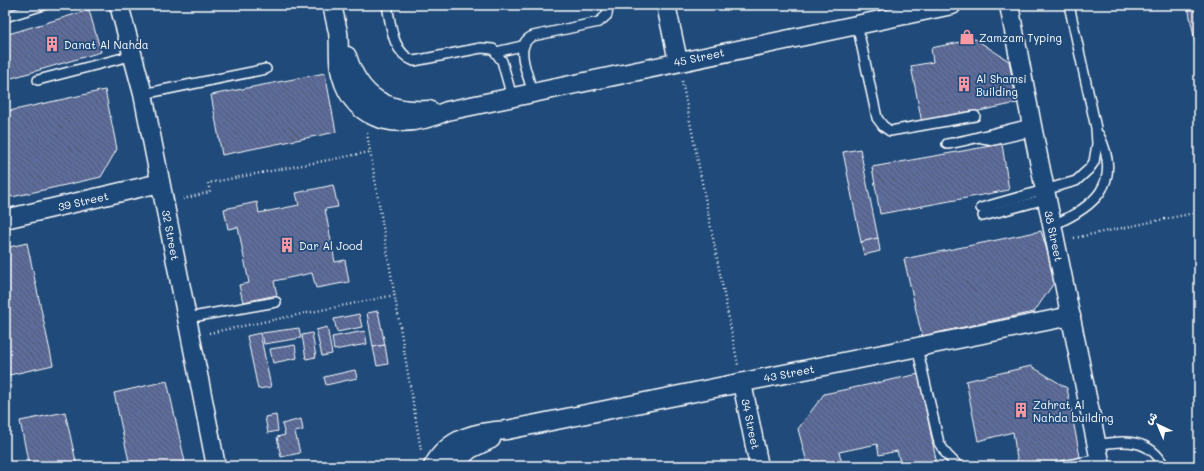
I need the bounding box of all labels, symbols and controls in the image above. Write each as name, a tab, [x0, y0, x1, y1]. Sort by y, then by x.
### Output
shop icon: Zamzam Typing	[958, 28, 976, 46]
place label: Zamzam Typing	[979, 30, 1062, 45]
building icon: Danat Al Nahda	[43, 35, 61, 53]
place label: Danat Al Nahda	[64, 37, 149, 52]
street label: 45 Street	[672, 44, 726, 70]
place label: Al Shamsi Building	[976, 71, 1027, 99]
building icon: Al Shamsi Building	[955, 75, 973, 93]
street label: 39 Street	[56, 188, 110, 214]
street label: 32 Street	[159, 208, 183, 262]
street label: 38 Street	[1041, 209, 1067, 263]
building icon: Dar Al Jood	[278, 236, 296, 254]
place label: Dar Al Jood	[299, 238, 362, 253]
street label: 43 Street	[762, 361, 816, 385]
street label: 34 Street	[738, 397, 764, 451]
place label: Zahrat Al Nahda building	[1033, 397, 1114, 425]
building icon: Zahrat Al Nahda building	[1012, 401, 1030, 419]
north arrow	[1138, 405, 1178, 445]
text: ش	[1141, 408, 1160, 427]

